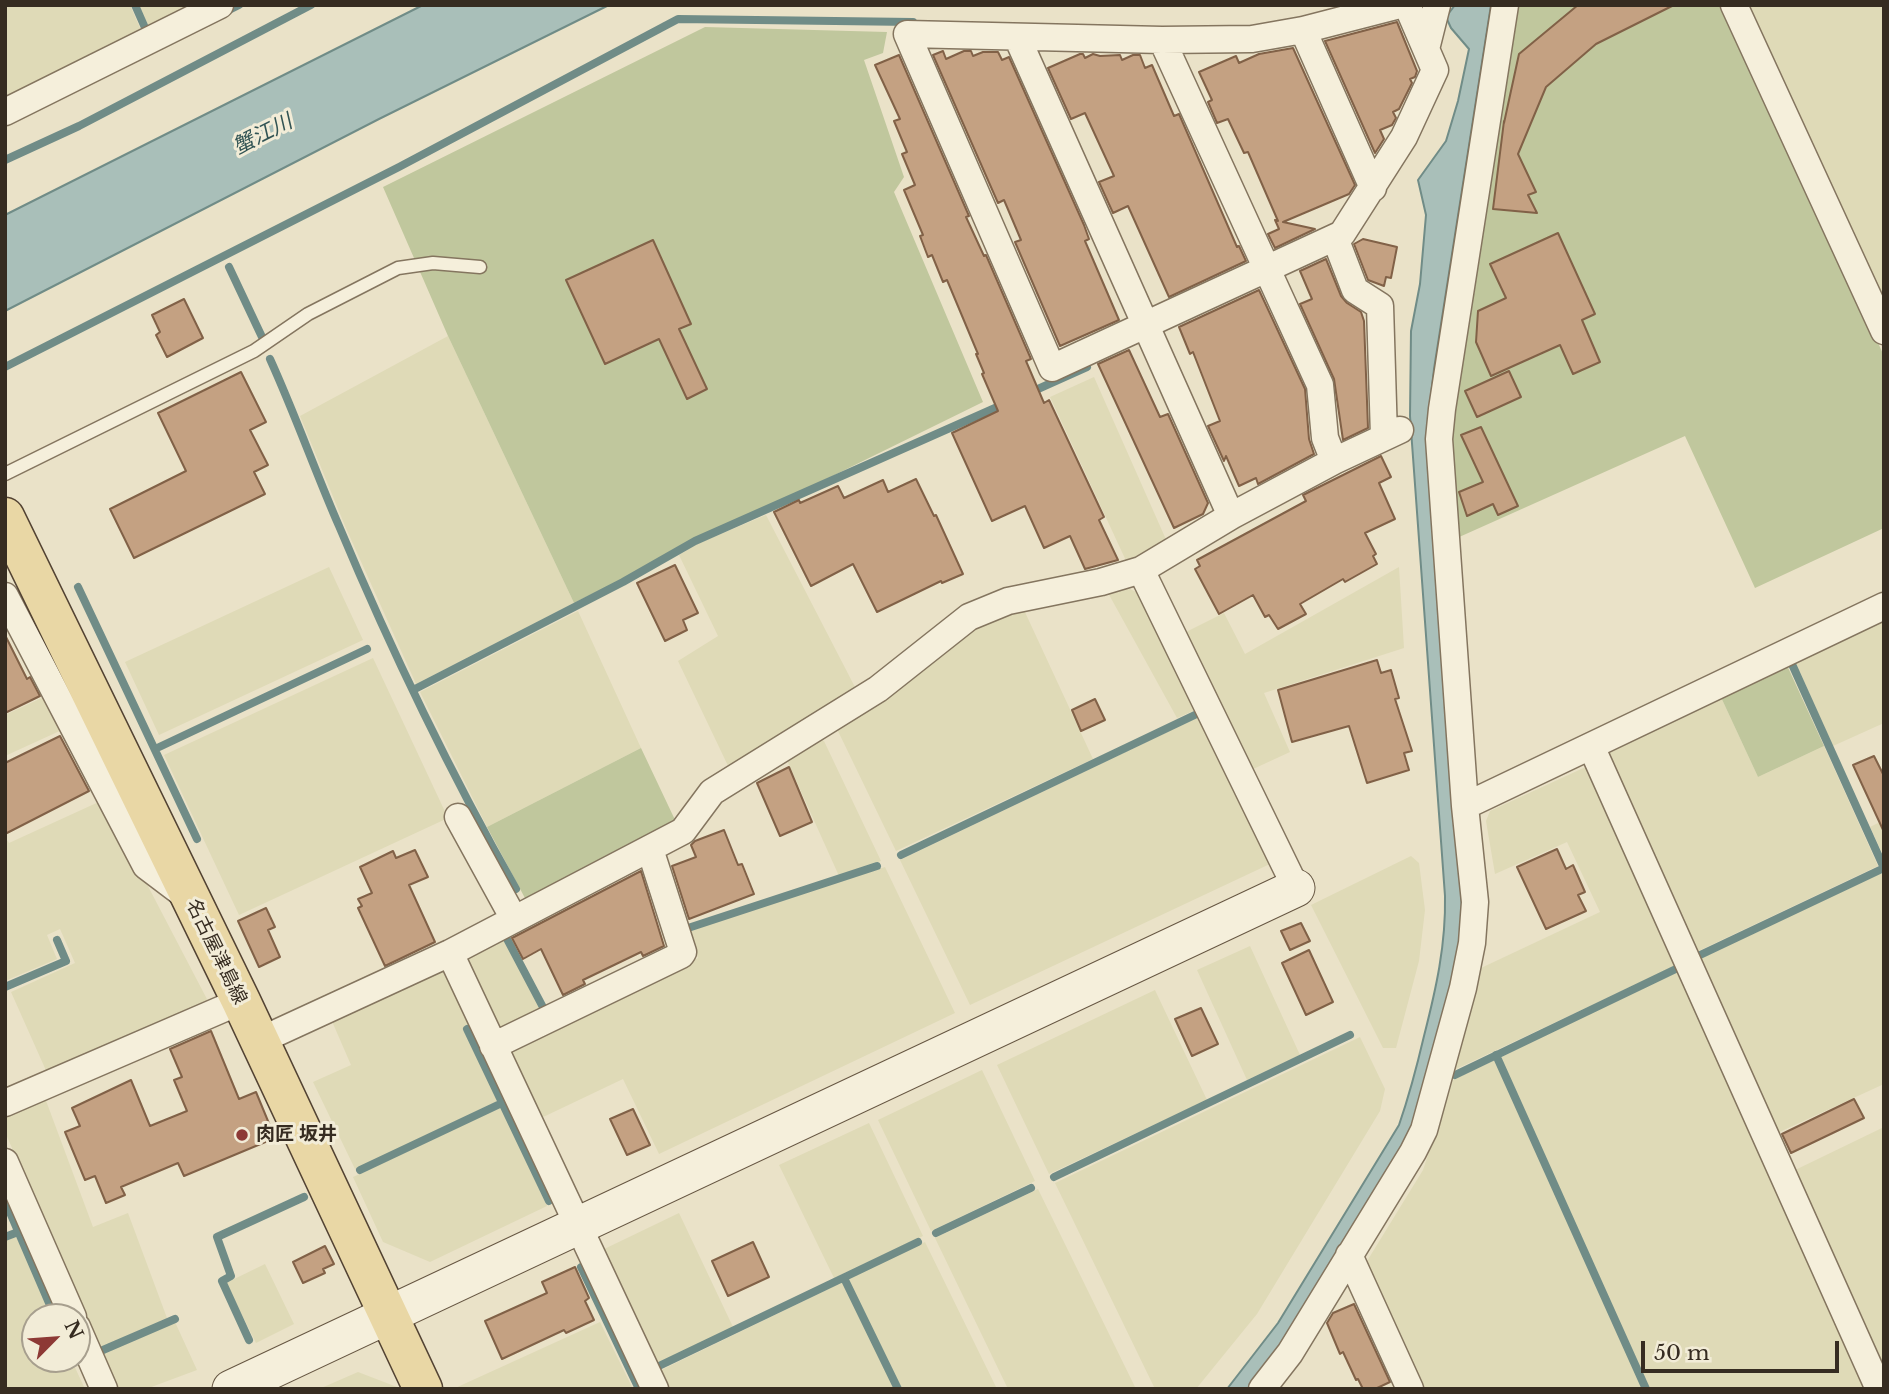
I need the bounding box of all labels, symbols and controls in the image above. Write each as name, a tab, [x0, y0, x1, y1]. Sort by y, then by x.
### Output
water label: 蟹江川	[229, 109, 297, 161]
street label: 名古屋津島線	[181, 896, 251, 1008]
place label: 肉匠 坂井	[256, 1124, 337, 1146]
marker: 肉匠 坂井	[234, 1127, 250, 1143]
north arrow	[21, 1303, 91, 1373]
text: N	[59, 1317, 88, 1343]
scale bar	[1644, 1328, 1842, 1372]
text: 50 m	[1654, 1340, 1709, 1366]

